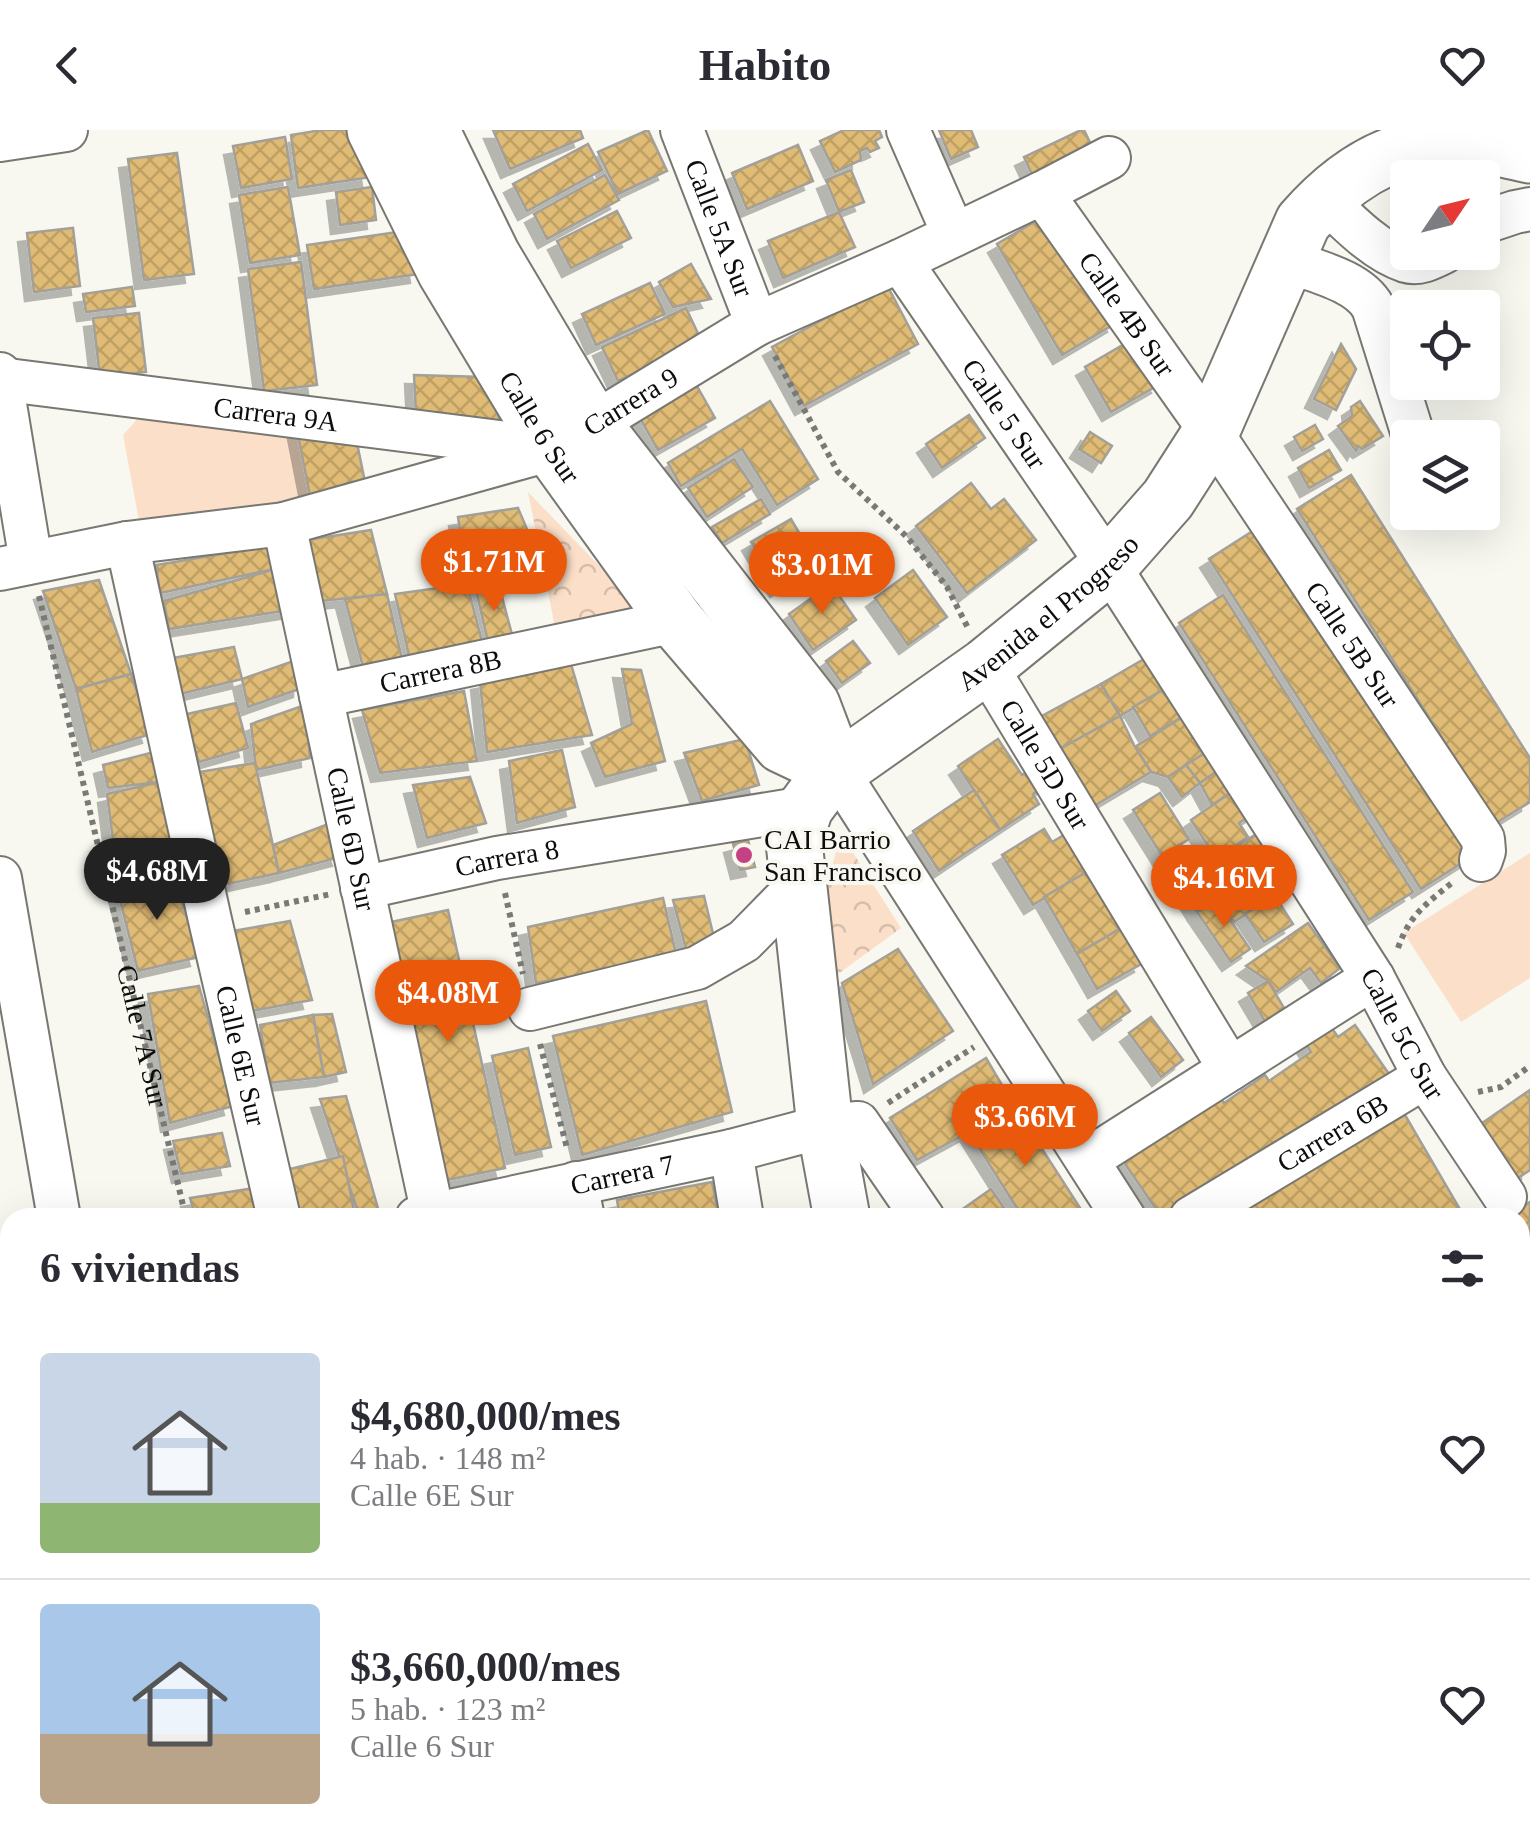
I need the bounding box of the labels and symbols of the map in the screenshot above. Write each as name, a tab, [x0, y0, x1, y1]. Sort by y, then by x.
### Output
street label: Calle 5A Sur	[679, 155, 760, 302]
north arrow	[1390, 160, 1500, 270]
street label: Calle 4B Sur	[1073, 246, 1182, 383]
street label: Calle 5 Sur	[956, 353, 1053, 475]
street label: Carrera 9	[578, 361, 684, 442]
street label: Calle 6 Sur	[493, 366, 587, 490]
street label: Carrera 9A	[212, 391, 341, 438]
pin: $1.71M	[413, 529, 575, 614]
street label: Avenida el Progreso	[952, 529, 1145, 697]
pin: $3.01M	[741, 532, 903, 617]
street label: Calle 5B Sur	[1299, 576, 1406, 714]
street label: Carrera 8B	[377, 643, 504, 699]
street label: Calle 5D Sur	[994, 694, 1097, 836]
street label: Calle 6D Sur	[321, 764, 382, 914]
place label: CAI Barrio San Francisco	[764, 824, 922, 887]
street label: Carrera 8	[452, 833, 561, 883]
pin: $4.68M	[76, 838, 238, 923]
marker: CAI Barrio San Francisco	[733, 844, 755, 866]
pin: $4.16M	[1143, 845, 1305, 930]
pin: $4.08M	[367, 960, 529, 1045]
street label: Calle 7A Sur	[111, 962, 174, 1111]
street label: Calle 5C Sur	[1354, 962, 1451, 1106]
street label: Calle 6E Sur	[210, 982, 272, 1129]
pin: $3.66M	[944, 1084, 1106, 1169]
street label: Carrera 6B	[1272, 1088, 1394, 1178]
street label: Carrera 7	[568, 1149, 677, 1201]

